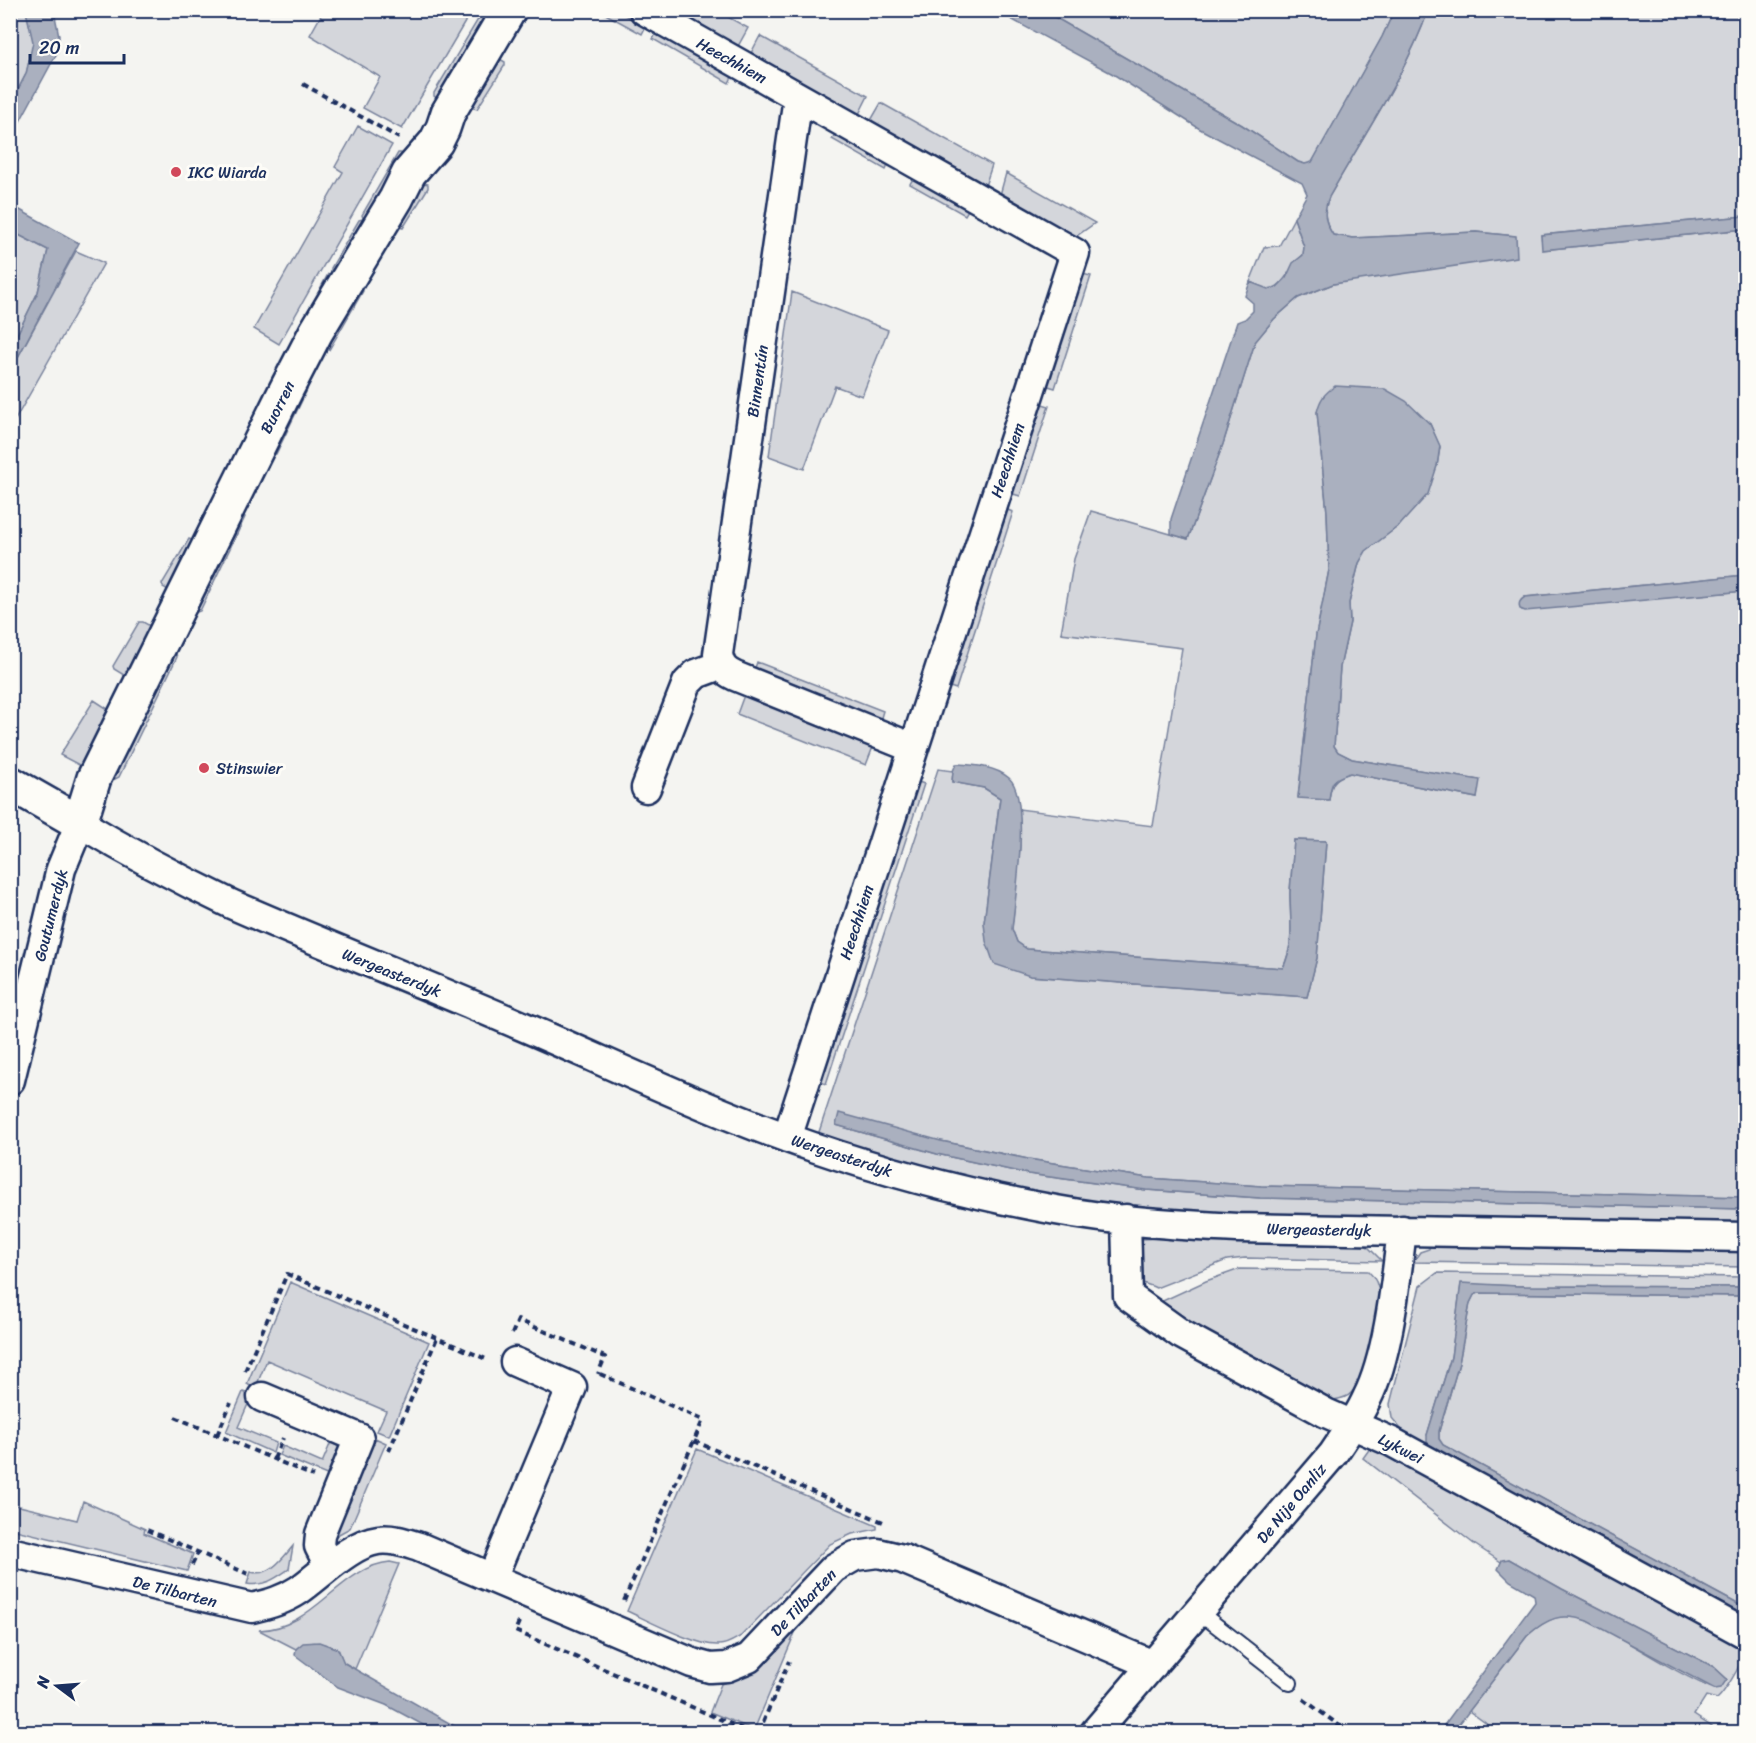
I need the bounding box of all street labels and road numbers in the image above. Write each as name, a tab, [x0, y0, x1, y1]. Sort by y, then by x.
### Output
street label: Heechhiem	[691, 29, 773, 92]
street label: Binnentún	[738, 343, 777, 419]
street label: Buorren	[252, 375, 303, 439]
street label: Heechhiem	[982, 419, 1033, 501]
street label: Goutumerdyk	[25, 866, 76, 964]
street label: Heechhiem	[831, 881, 882, 963]
street label: Wergeasterdyk	[338, 939, 446, 1006]
street label: Wergeasterdyk	[787, 1125, 897, 1186]
street label: Wergeasterdyk	[1266, 1214, 1372, 1245]
street label: Lykwei	[1373, 1425, 1429, 1473]
street label: De Nije Oanliz	[1249, 1456, 1334, 1550]
street label: De Tilbarten	[763, 1561, 844, 1643]
street label: De Tilbarten	[129, 1567, 221, 1616]

